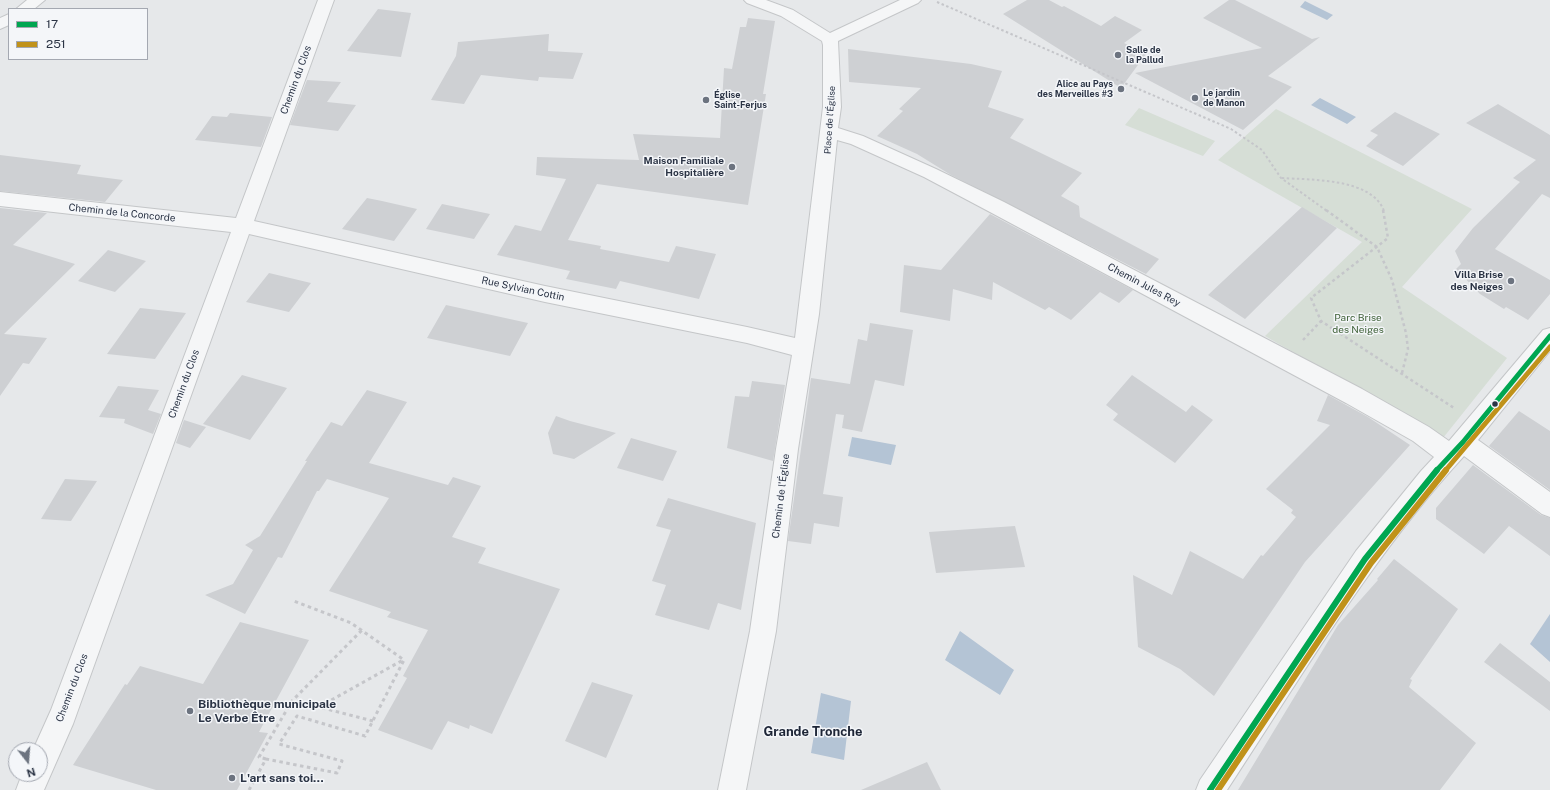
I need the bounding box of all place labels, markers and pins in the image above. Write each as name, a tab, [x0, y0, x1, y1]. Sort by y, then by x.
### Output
place label: Salle de la Pallud	[1126, 45, 1163, 66]
marker: Salle de la Pallud	[1113, 50, 1123, 60]
place label: Alice au Pays des Merveilles #3	[1037, 79, 1113, 100]
marker: Alice au Pays des Merveilles #3	[1116, 84, 1126, 94]
place label: Le jardin de Manon	[1203, 88, 1245, 109]
place label: Église Saint-Ferjus	[714, 90, 767, 111]
marker: Le jardin de Manon	[1190, 93, 1200, 103]
marker: Église Saint-Ferjus	[701, 95, 711, 105]
place label: Maison Familiale Hospitalière	[644, 155, 724, 178]
marker: Maison Familiale Hospitalière	[727, 162, 737, 172]
place label: Villa Brise des Neiges	[1450, 269, 1503, 292]
marker: Villa Brise des Neiges	[1506, 276, 1516, 286]
unlabelled marker	[1490, 399, 1500, 409]
place label: Bibliothèque municipale Le Verbe Être	[198, 697, 336, 725]
marker: Bibliothèque municipale Le Verbe Être	[185, 706, 195, 716]
place label: L'art sans toi...	[240, 771, 324, 785]
marker: L'art sans toi...	[227, 773, 237, 783]

